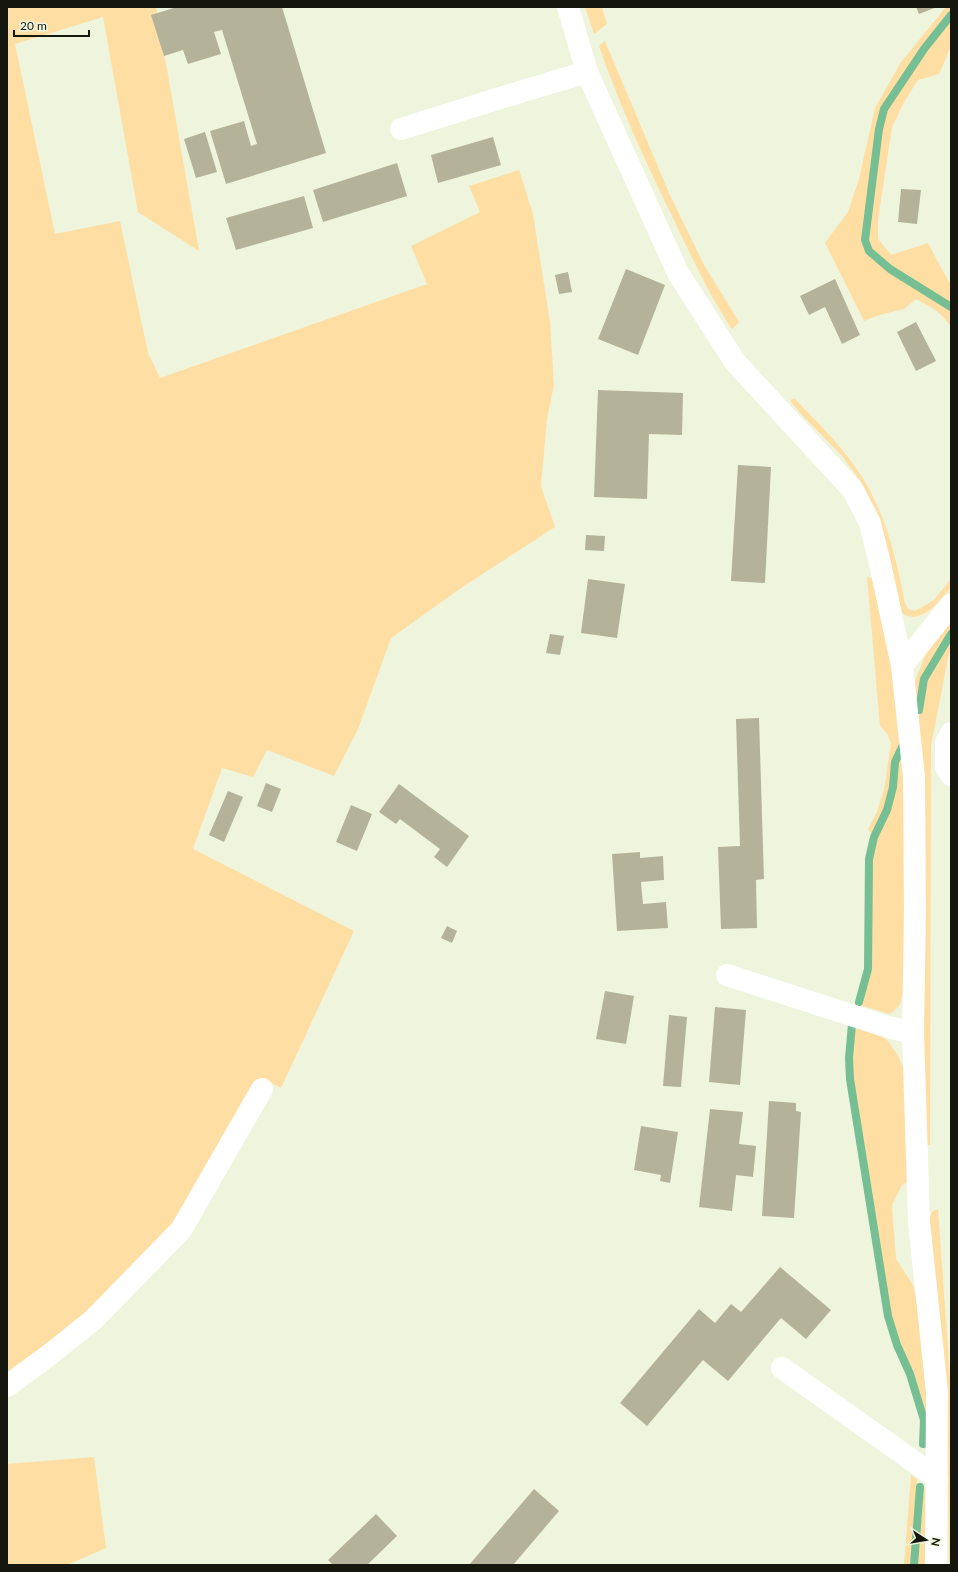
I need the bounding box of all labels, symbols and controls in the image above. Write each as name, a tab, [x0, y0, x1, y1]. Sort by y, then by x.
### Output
scale bar	[14, 12, 89, 38]
text: 20 m	[20, 18, 47, 33]
north arrow	[906, 1520, 946, 1560]
text: N	[929, 1537, 944, 1548]

